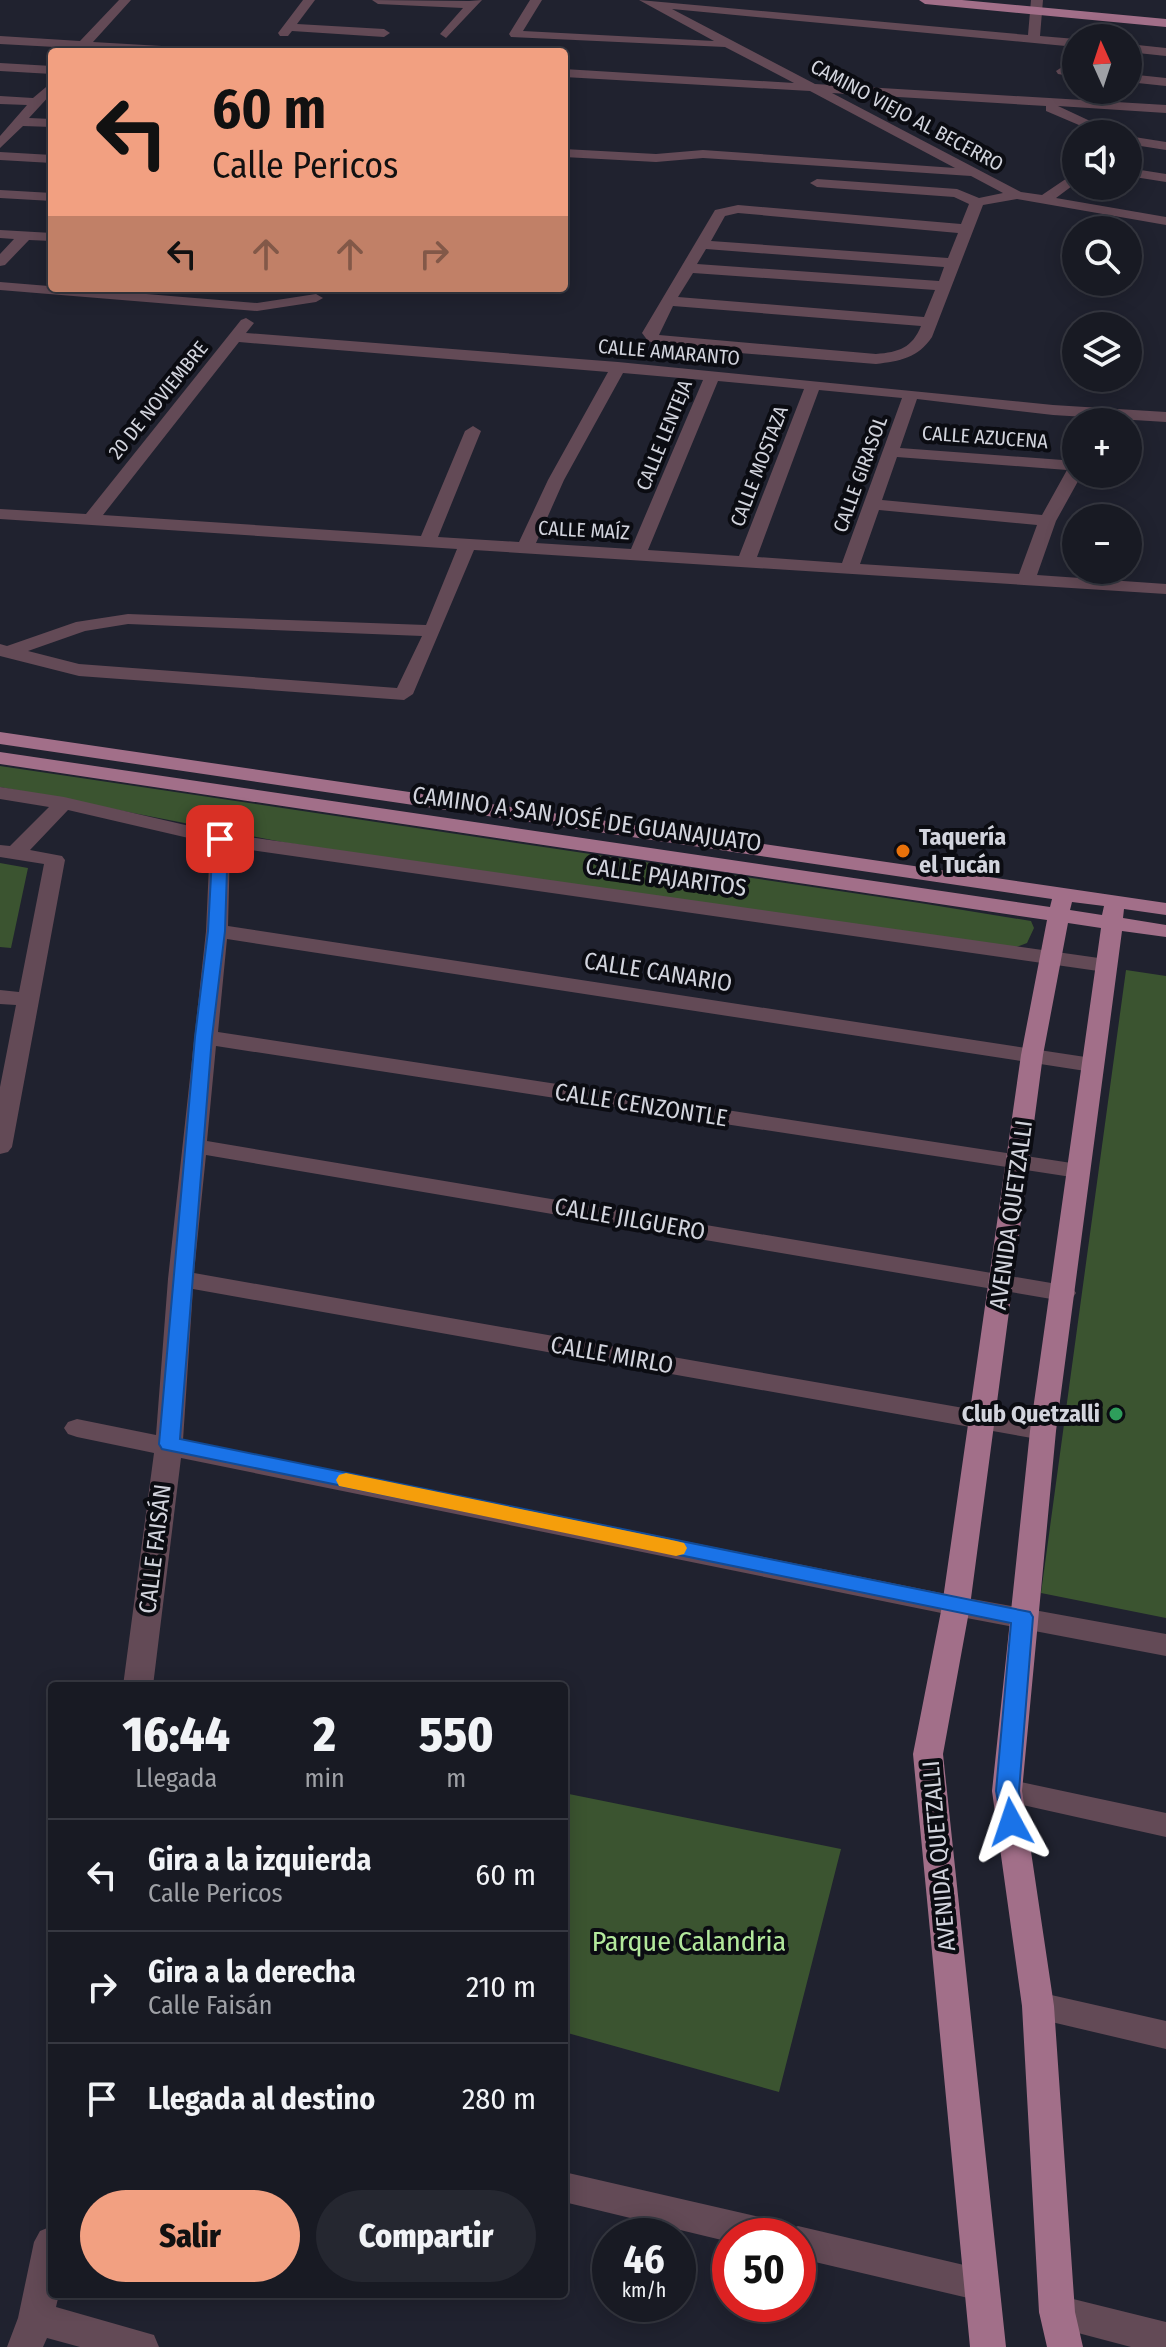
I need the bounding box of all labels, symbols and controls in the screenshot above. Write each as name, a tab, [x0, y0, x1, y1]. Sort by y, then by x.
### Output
north arrow	[1062, 24, 1142, 104]
map controls	[1062, 24, 1142, 584]
street label: CAMINO VIEJO AL BECERRO	[807, 54, 1007, 176]
text: 60 m	[212, 76, 326, 143]
icon: left	[80, 80, 184, 184]
button: sound	[1062, 120, 1142, 200]
text: Calle Pericos	[212, 144, 398, 188]
button: search	[1062, 216, 1142, 296]
icon: left	[160, 232, 204, 276]
icon: ahead	[244, 232, 288, 276]
icon: ahead	[328, 232, 372, 276]
icon: right	[412, 232, 456, 276]
button: layers	[1062, 312, 1142, 392]
street label: CALLE AMARANTO	[597, 334, 741, 370]
street label: 20 DE NOVIEMBRE	[103, 336, 213, 464]
street label: CALLE LENTEJA	[631, 376, 697, 494]
street label: CALLE MOSTAZA	[725, 402, 793, 530]
button: +	[1062, 408, 1142, 488]
street label: CALLE GIRASOL	[828, 412, 892, 535]
street label: CALLE AZUCENA	[921, 421, 1049, 453]
button: −	[1062, 504, 1142, 584]
street label: CALLE MAÍZ	[537, 516, 631, 544]
street label: CAMINO A SAN JOSÉ DE GUANAJUATO	[411, 780, 763, 857]
pin	[186, 805, 254, 873]
icon: arrive	[198, 817, 242, 861]
place label: Taquería el Tucán	[919, 823, 1006, 879]
marker: Taquería el Tucán	[894, 842, 912, 860]
street label: CALLE PAJARITOS	[584, 852, 748, 902]
street label: CALLE CANARIO	[582, 946, 734, 998]
street label: CALLE CENZONTLE	[553, 1078, 729, 1132]
street label: AVENIDA QUETZALLI	[984, 1118, 1038, 1312]
street label: CALLE JILGUERO	[553, 1192, 707, 1246]
street label: CALLE MIRLO	[548, 1330, 676, 1380]
place label: Club Quetzalli	[962, 1400, 1100, 1428]
marker: Club Quetzalli	[1107, 1405, 1125, 1423]
street label: CALLE FAISÁN	[132, 1483, 177, 1615]
text: 16:44	[122, 1706, 230, 1764]
text: 2	[313, 1706, 336, 1764]
text: 550	[419, 1706, 494, 1764]
street label: AVENIDA QUETZALLI	[917, 1760, 961, 1952]
text: Llegada	[135, 1763, 217, 1794]
text: min	[304, 1763, 345, 1794]
text: m	[446, 1763, 466, 1794]
position arrow	[969, 1780, 1053, 1864]
text: Gira a la izquierda	[148, 1842, 371, 1878]
icon: left	[80, 1853, 124, 1897]
text: 60 m	[475, 1857, 536, 1893]
text: Calle Pericos	[148, 1878, 283, 1909]
park label: Parque Calandria	[592, 1925, 786, 1958]
text: Gira a la derecha	[148, 1954, 356, 1990]
icon: right	[80, 1965, 124, 2009]
text: 210 m	[466, 1969, 536, 2005]
text: Calle Faisán	[148, 1990, 272, 2021]
icon: arrive	[80, 2077, 124, 2121]
text: Llegada al destino	[148, 2081, 375, 2117]
text: 280 m	[462, 2081, 536, 2117]
button: Salir	[80, 2190, 300, 2282]
button: Compartir	[316, 2190, 536, 2282]
speed limit sign: 50	[712, 2218, 816, 2322]
text: 46	[623, 2236, 665, 2284]
text: km/h	[622, 2278, 666, 2302]

